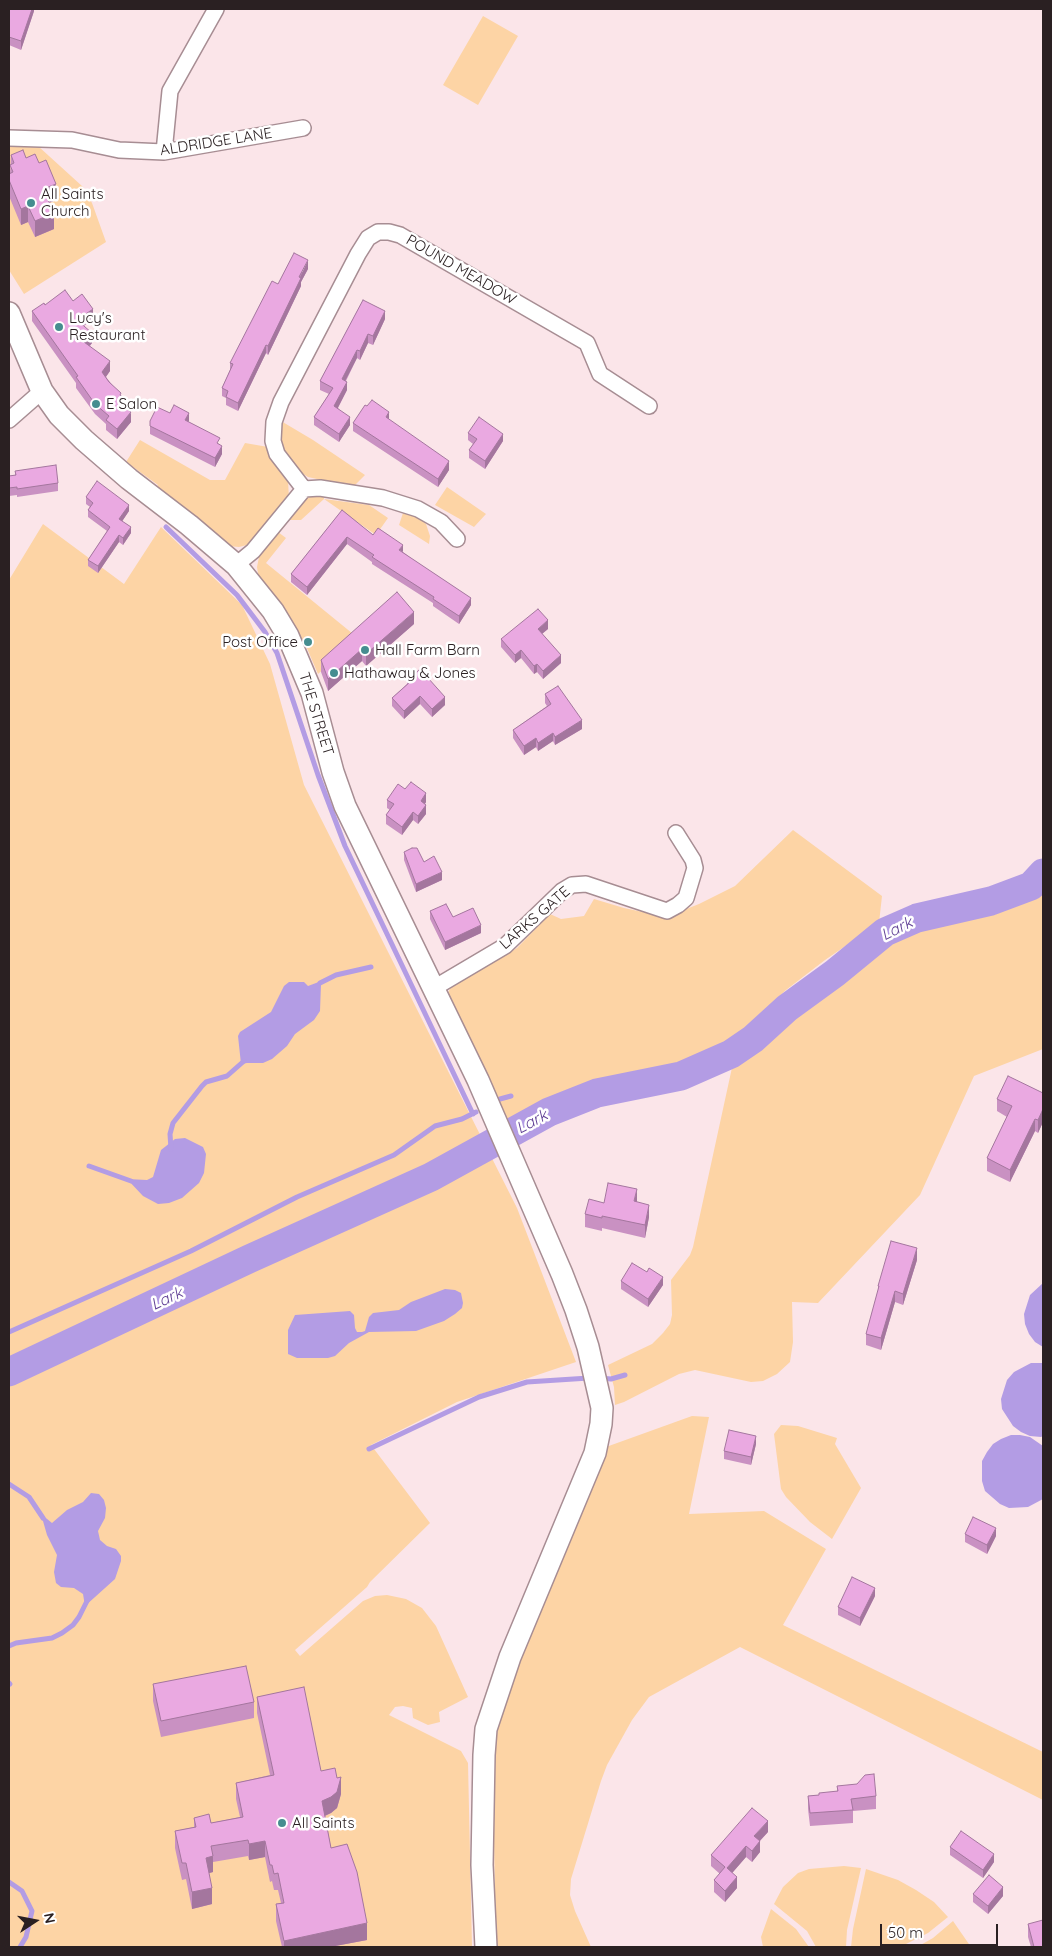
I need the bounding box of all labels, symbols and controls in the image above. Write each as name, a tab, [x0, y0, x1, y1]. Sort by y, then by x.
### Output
street label: ALDRIDGE LANE	[159, 124, 273, 160]
place label: All Saints Church	[41, 185, 104, 220]
marker: All Saints Church	[25, 197, 37, 209]
street label: POUND MEADOW	[403, 231, 519, 309]
place label: Lucy's Restaurant	[69, 309, 145, 344]
marker: Lucy's Restaurant	[53, 321, 65, 333]
place label: E Salon	[106, 395, 157, 413]
marker: E Salon	[90, 398, 102, 410]
place label: Post Office	[222, 633, 298, 651]
marker: Post Office	[302, 636, 314, 648]
place label: Hall Farm Barn	[375, 641, 480, 659]
marker: Hall Farm Barn	[359, 644, 371, 656]
place label: Hathaway & Jones	[344, 664, 476, 682]
marker: Hathaway & Jones	[328, 667, 340, 679]
street label: THE STREET	[295, 670, 337, 758]
street label: LARKS GATE	[496, 883, 574, 953]
water label: Lark	[878, 913, 916, 945]
water label: Lark	[513, 1106, 551, 1138]
water label: Lark	[148, 1283, 186, 1315]
place label: All Saints	[292, 1814, 355, 1832]
marker: All Saints	[276, 1817, 288, 1829]
north arrow	[10, 1896, 60, 1946]
text: N	[40, 1911, 60, 1925]
scale bar	[882, 1914, 1000, 1946]
text: 50 m	[888, 1923, 923, 1942]

